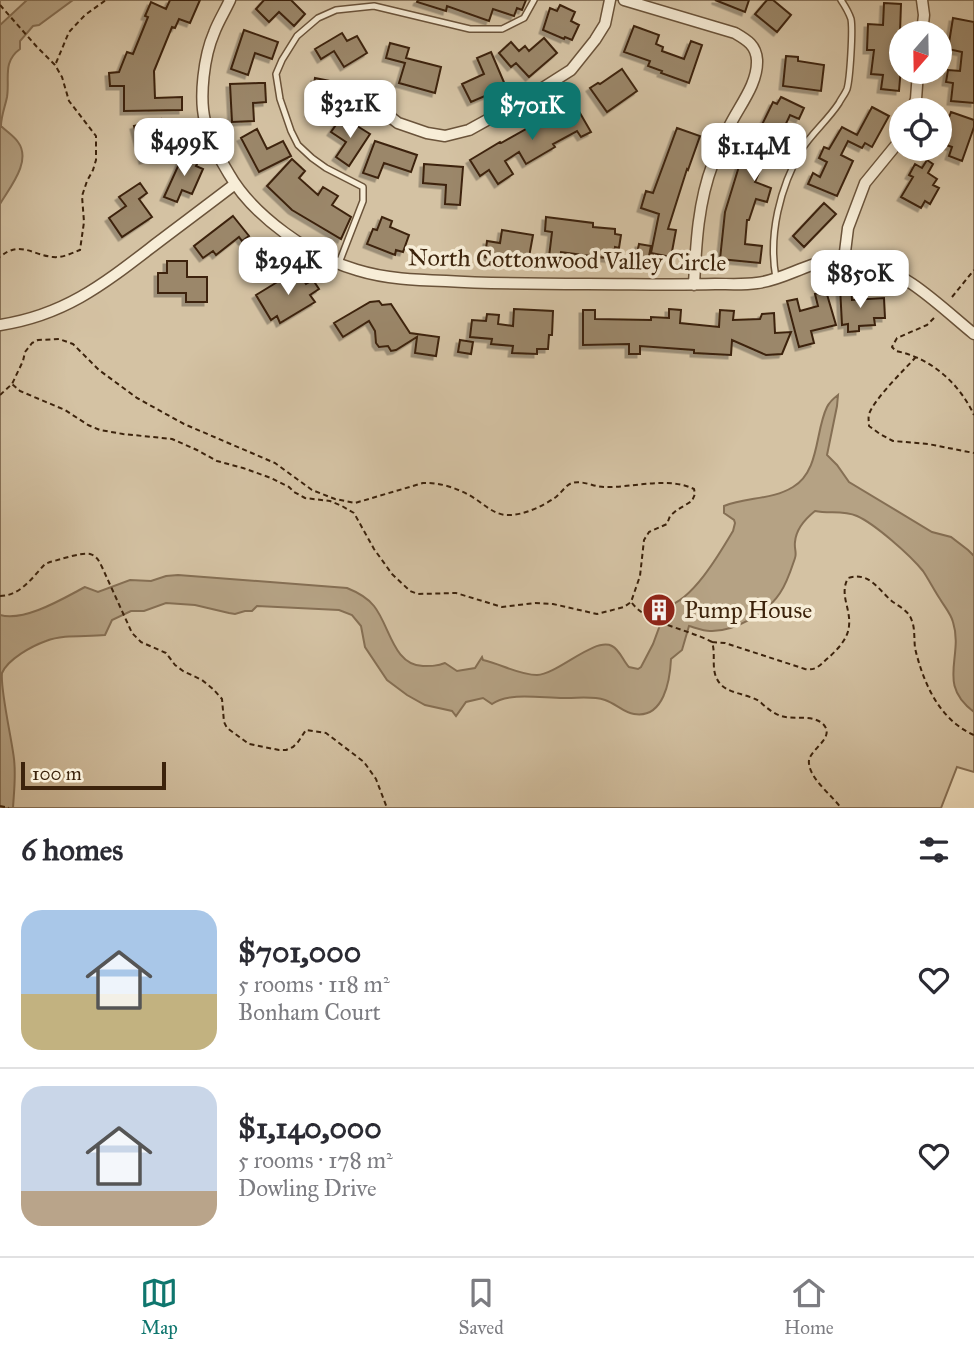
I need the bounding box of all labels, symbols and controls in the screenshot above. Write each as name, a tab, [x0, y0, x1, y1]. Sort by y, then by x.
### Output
north arrow	[889, 21, 952, 84]
map controls	[889, 21, 952, 161]
pin: $321K	[301, 80, 399, 140]
pin: $701K	[483, 82, 581, 142]
text: $321K	[320, 89, 380, 117]
text: $701K	[500, 91, 564, 119]
button: locate	[889, 98, 952, 161]
pin: $499K	[135, 118, 233, 178]
pin: $1.14M	[697, 124, 811, 183]
text: $499K	[150, 127, 218, 155]
text: $1.14M	[717, 132, 791, 160]
pin: $294K	[239, 238, 337, 297]
street label: North Cottonwood Valley Circle	[407, 242, 727, 278]
text: $294K	[255, 246, 321, 274]
pin: $850K	[811, 250, 909, 310]
text: $850K	[827, 259, 893, 287]
building icon: Pump House	[640, 591, 678, 629]
place label: Pump House	[684, 595, 812, 625]
scale bar	[21, 759, 166, 791]
text: 100 m	[32, 762, 82, 785]
icon: filters	[915, 831, 953, 869]
text: 6 homes	[21, 832, 123, 868]
text: $701,000	[238, 934, 361, 970]
icon: home	[77, 938, 161, 1022]
icon: heart	[915, 961, 953, 999]
text: 5 rooms · 118 m²	[238, 970, 390, 998]
text: Bonham Court	[238, 998, 381, 1026]
text: $1,140,000	[238, 1110, 382, 1146]
icon: home	[77, 1114, 161, 1198]
icon: heart	[915, 1137, 953, 1175]
text: 5 rooms · 178 m²	[238, 1146, 393, 1174]
text: Dowling Drive	[238, 1174, 377, 1202]
tab: Map	[140, 1274, 178, 1339]
tab: Saved	[459, 1274, 504, 1339]
tab: Home	[784, 1274, 834, 1339]

